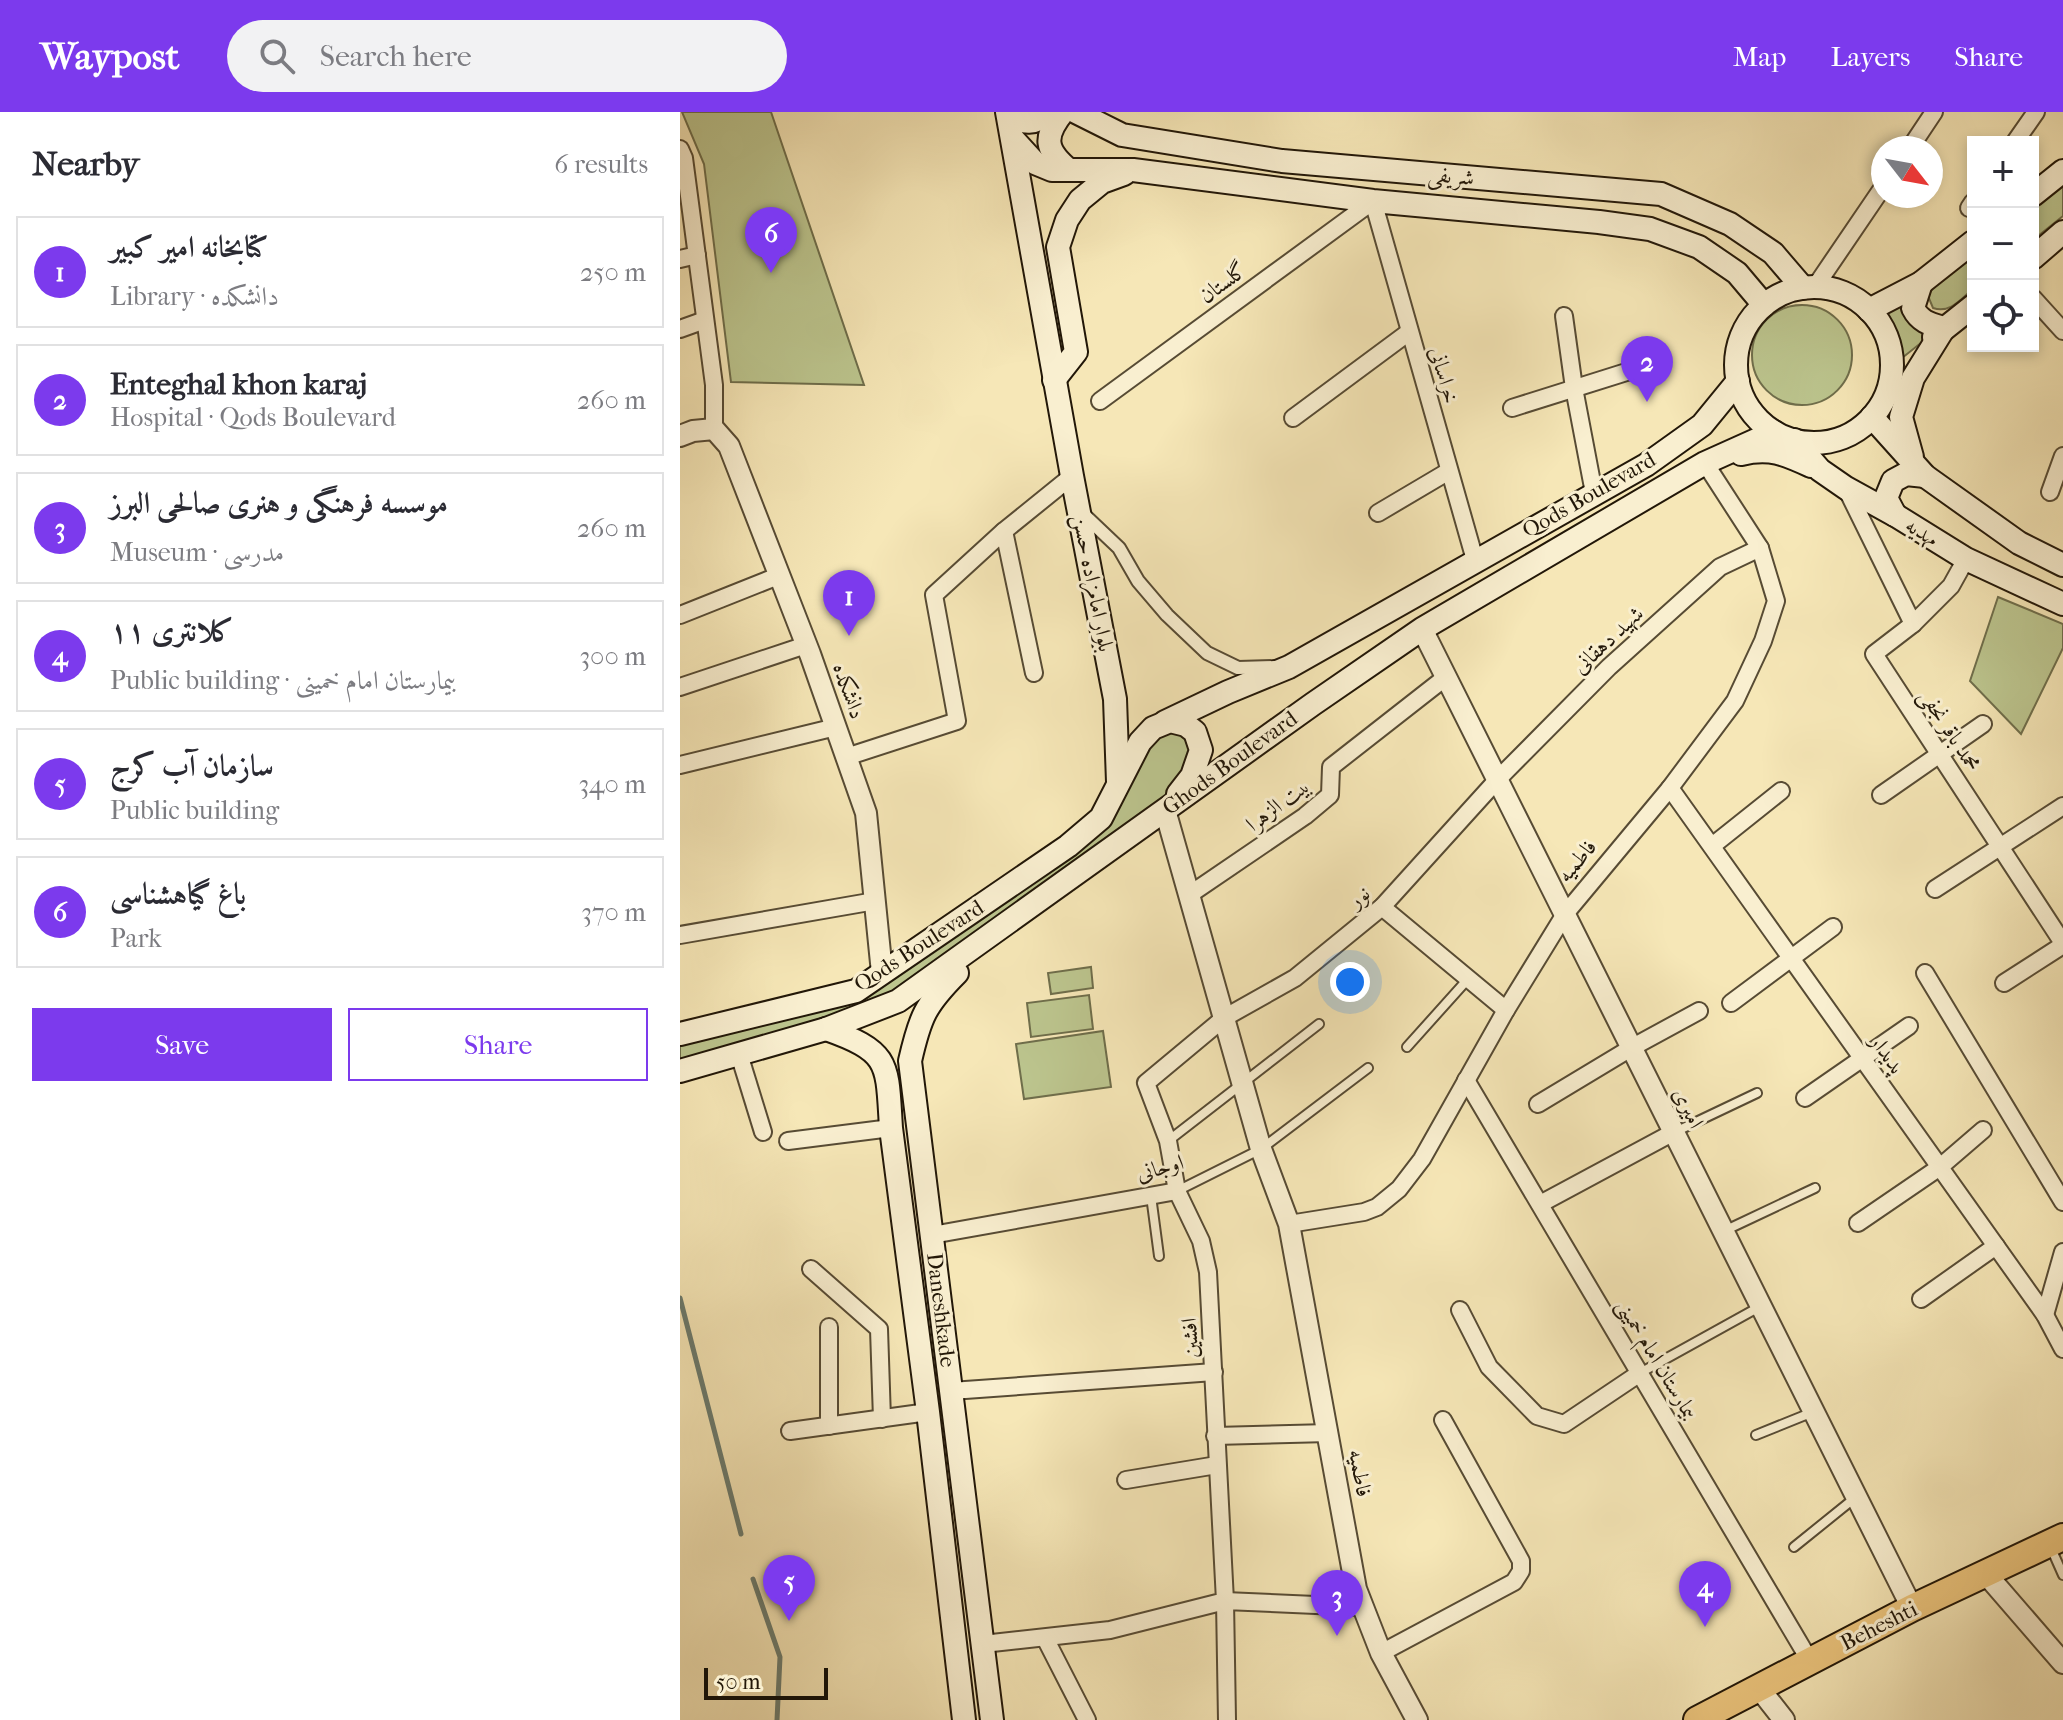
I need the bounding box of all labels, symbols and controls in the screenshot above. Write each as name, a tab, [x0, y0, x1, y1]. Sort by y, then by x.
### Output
search box	[227, 20, 787, 92]
text: Waypost	[40, 34, 179, 79]
icon: search	[255, 34, 299, 78]
text: Search here	[319, 39, 472, 74]
text: Map	[1733, 40, 1786, 73]
text: Layers	[1830, 40, 1910, 73]
text: Share	[1954, 40, 2023, 73]
north arrow	[1871, 136, 1943, 208]
map controls	[1967, 136, 2039, 352]
button: +	[1967, 136, 2039, 208]
text: Nearby	[32, 144, 139, 184]
text: 6 results	[554, 149, 648, 180]
street label: شریفی	[1426, 161, 1475, 194]
pin: 6	[745, 207, 797, 273]
button: −	[1967, 208, 2039, 280]
text: کتابخانه امیر کبیر	[110, 230, 268, 265]
street label: گلستان	[1193, 256, 1252, 309]
text: 1	[55, 257, 65, 288]
text: 250 m	[580, 257, 646, 288]
button: locate	[1967, 280, 2039, 352]
text: Library · دانشکده	[110, 281, 279, 312]
pin: 2	[1621, 336, 1673, 402]
street label: خراسانی	[1424, 344, 1464, 406]
text: Enteghal khon karaj	[110, 367, 367, 402]
text: 2	[53, 385, 67, 416]
text: 260 m	[577, 385, 646, 416]
text: Hospital · Qods Boulevard	[110, 402, 396, 433]
street label: Qods Boulevard	[1518, 446, 1661, 544]
text: موسسه فرهنگی و هنری صالحی البرز	[110, 486, 448, 521]
street label: بلوار امامزاده حسن	[1065, 512, 1119, 654]
street label: مهدیه	[1900, 512, 1944, 553]
text: 3	[55, 513, 65, 544]
text: 260 m	[577, 513, 646, 544]
text: Museum · مدرسی	[110, 537, 284, 568]
pin: 1	[823, 570, 875, 636]
street label: شهید دهقانی	[1567, 601, 1650, 680]
text: کلانتری ۱۱	[110, 614, 234, 649]
text: 4	[52, 641, 68, 672]
text: 300 m	[579, 641, 646, 672]
street label: دانشکده	[827, 660, 871, 722]
text: Public building · بیمارستان امام خمینی	[110, 665, 456, 696]
street label: محمد باقر نجفی	[1911, 684, 1986, 778]
street label: Ghods Boulevard	[1158, 705, 1303, 821]
text: سازمان آب کرج	[110, 749, 274, 784]
text: 5	[54, 769, 66, 800]
text: 340 m	[578, 769, 646, 800]
street label: بیت الزهرا	[1241, 773, 1316, 838]
text: Public building	[110, 795, 279, 826]
street label: فاطمیه	[1552, 834, 1602, 888]
text: باغ گیاهشناسی	[110, 877, 246, 912]
street label: نور	[1341, 880, 1375, 915]
street label: Qods Boulevard	[849, 894, 990, 998]
text: 6	[53, 897, 67, 928]
text: 370 m	[581, 897, 646, 928]
text: Park	[110, 923, 162, 954]
your location	[1330, 962, 1370, 1002]
button: Save	[32, 1008, 332, 1081]
button: Share	[348, 1008, 648, 1081]
street label: پدیدار	[1861, 1028, 1910, 1080]
street label: امیری	[1667, 1083, 1709, 1133]
street label: اوجانی	[1133, 1149, 1187, 1187]
street label: Daneshkade	[921, 1251, 961, 1369]
street label: بیمارستان امام خمینی	[1606, 1294, 1703, 1427]
street label: افشین	[1176, 1317, 1204, 1359]
street label: فاطمیه	[1343, 1447, 1377, 1499]
pin: 5	[763, 1555, 815, 1621]
pin: 4	[1679, 1561, 1731, 1627]
pin: 3	[1311, 1570, 1363, 1636]
street label: Beheshti	[1836, 1595, 1922, 1656]
scale bar	[704, 1664, 828, 1700]
text: 50 m	[716, 1669, 761, 1695]

